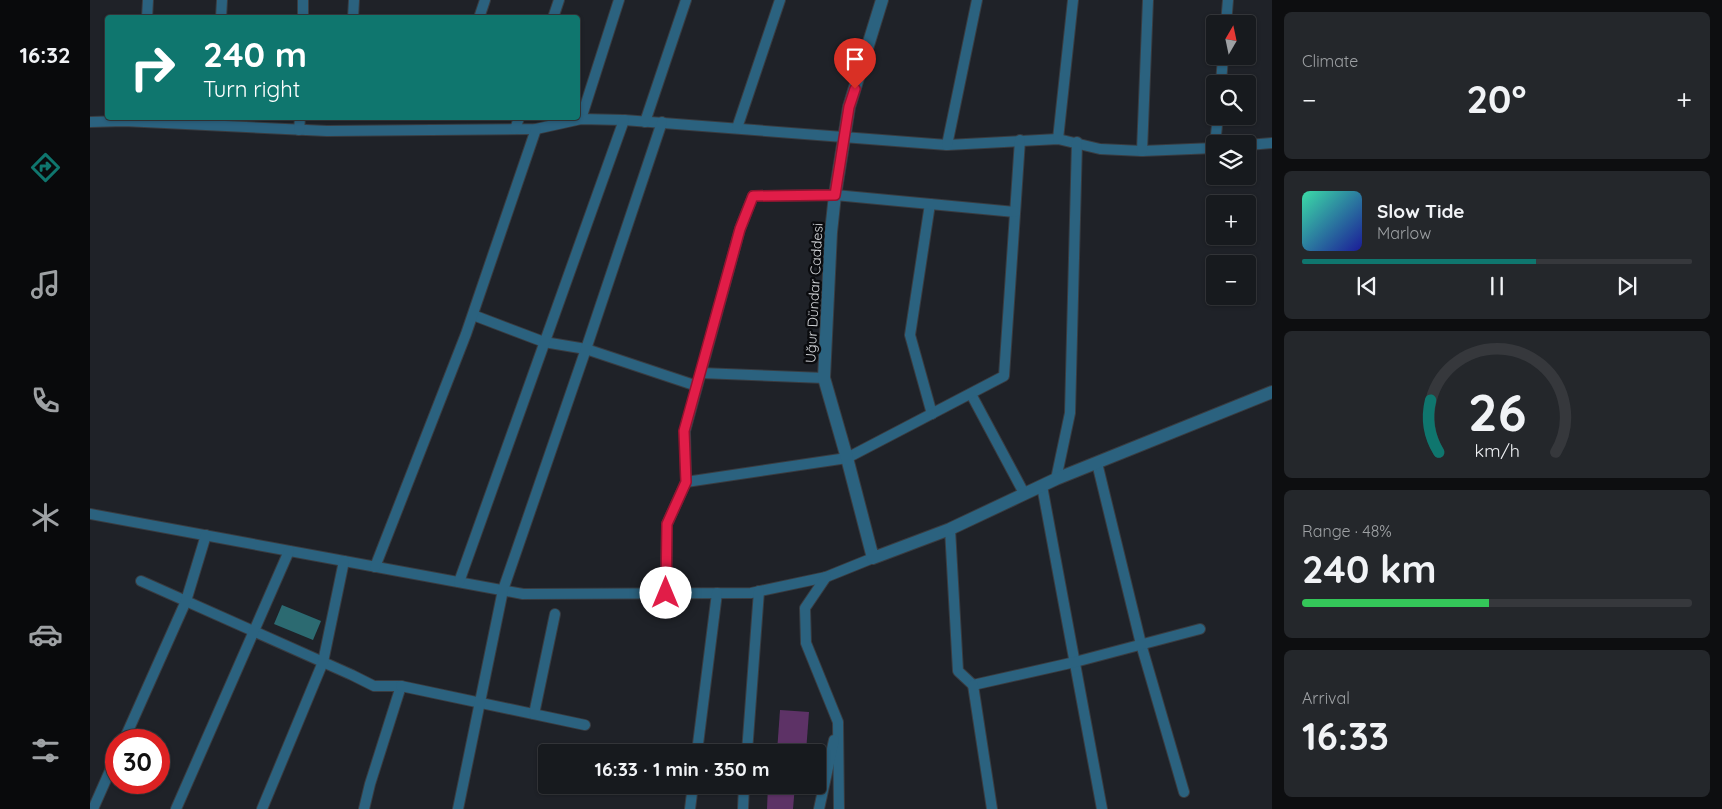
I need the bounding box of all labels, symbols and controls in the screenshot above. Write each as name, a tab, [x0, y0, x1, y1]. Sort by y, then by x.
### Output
north arrow	[1206, 15, 1256, 65]
map controls	[1206, 15, 1256, 305]
text: 240 m	[203, 32, 307, 76]
icon: right	[120, 35, 185, 100]
pin	[834, 38, 876, 89]
text: 16:32	[19, 41, 71, 69]
icon: arrive	[841, 45, 869, 73]
text: Climate	[1302, 51, 1358, 71]
text: Turn right	[203, 75, 300, 103]
button: search	[1206, 75, 1256, 125]
text: 20°	[1466, 75, 1526, 123]
text: −	[1302, 82, 1317, 117]
text: +	[1676, 82, 1692, 117]
button: layers	[1206, 135, 1256, 185]
icon: directions	[28, 150, 63, 185]
button: +	[1206, 195, 1256, 245]
text: Slow Tide	[1377, 199, 1465, 223]
street label: Uğur Dündar Caddesi	[801, 222, 827, 364]
text: Marlow	[1377, 223, 1431, 243]
button: −	[1206, 255, 1256, 305]
icon: music	[28, 267, 63, 302]
icon: previous	[1353, 272, 1381, 300]
icon: pause	[1483, 272, 1511, 300]
icon: next	[1613, 272, 1641, 300]
text: 26	[1468, 379, 1526, 444]
icon: phone	[28, 383, 63, 418]
text: km/h	[1474, 439, 1520, 461]
icon: climate	[28, 500, 63, 535]
text: Range · 48%	[1302, 521, 1392, 541]
text: 240 km	[1302, 545, 1437, 593]
position arrow	[639, 566, 691, 618]
icon: car	[28, 617, 63, 652]
text: Arrival	[1302, 688, 1350, 708]
text: 16:33	[1302, 712, 1389, 760]
speed limit sign: 30	[105, 729, 170, 794]
icon: filters	[28, 733, 63, 768]
text: 16:33 · 1 min · 350 m	[595, 757, 769, 781]

